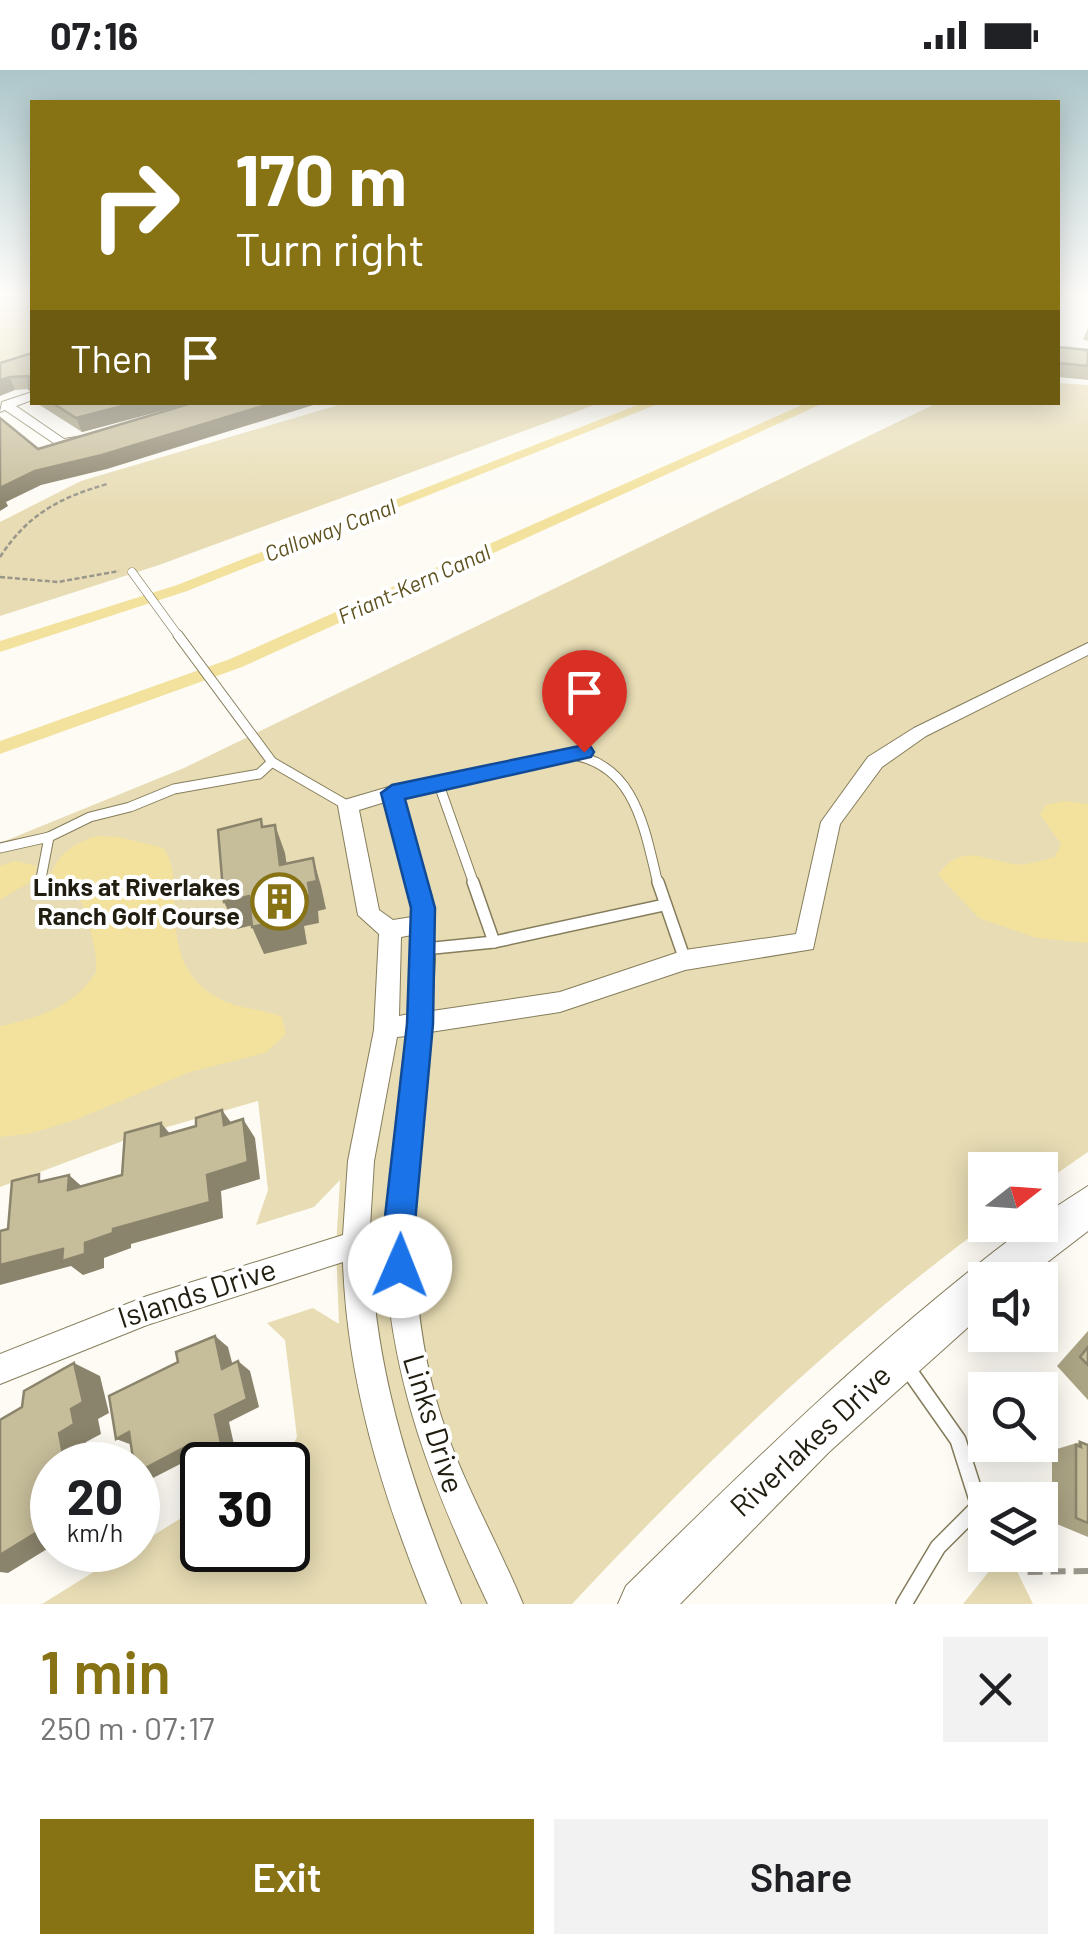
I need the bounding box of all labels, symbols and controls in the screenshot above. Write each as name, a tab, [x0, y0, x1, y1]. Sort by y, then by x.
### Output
text: 07:16	[50, 12, 138, 58]
text: 170 m	[235, 136, 407, 220]
icon: right	[70, 140, 200, 270]
text: Turn right	[235, 221, 425, 275]
icon: arrive	[173, 330, 228, 385]
text: Then	[70, 335, 153, 381]
water label: Calloway Canal	[260, 492, 399, 566]
water label: Friant-Kern Canal	[333, 538, 494, 628]
pin	[542, 650, 627, 753]
icon: arrive	[557, 665, 612, 720]
place label: Links at Riverlakes Ranch Golf Course	[33, 871, 240, 930]
building icon: Links at Riverlakes Ranch Golf Course	[249, 871, 309, 931]
north arrow	[968, 1152, 1058, 1242]
map controls	[968, 1152, 1058, 1572]
position arrow	[348, 1214, 452, 1318]
street label: Islands Drive	[113, 1250, 280, 1335]
button: sound	[968, 1262, 1058, 1352]
street label: Links Drive	[397, 1350, 473, 1497]
street label: Riverlakes Drive	[722, 1356, 897, 1523]
button: search	[968, 1372, 1058, 1462]
speed limit sign: 30	[180, 1442, 310, 1572]
text: 20	[67, 1465, 123, 1525]
button: layers	[968, 1482, 1058, 1572]
text: km/h	[67, 1517, 123, 1547]
text: 1 min	[40, 1634, 171, 1706]
button: close	[943, 1637, 1048, 1742]
text: 250 m · 07:17	[40, 1708, 214, 1746]
button: Exit	[40, 1819, 534, 1934]
button: Share	[554, 1819, 1048, 1934]

